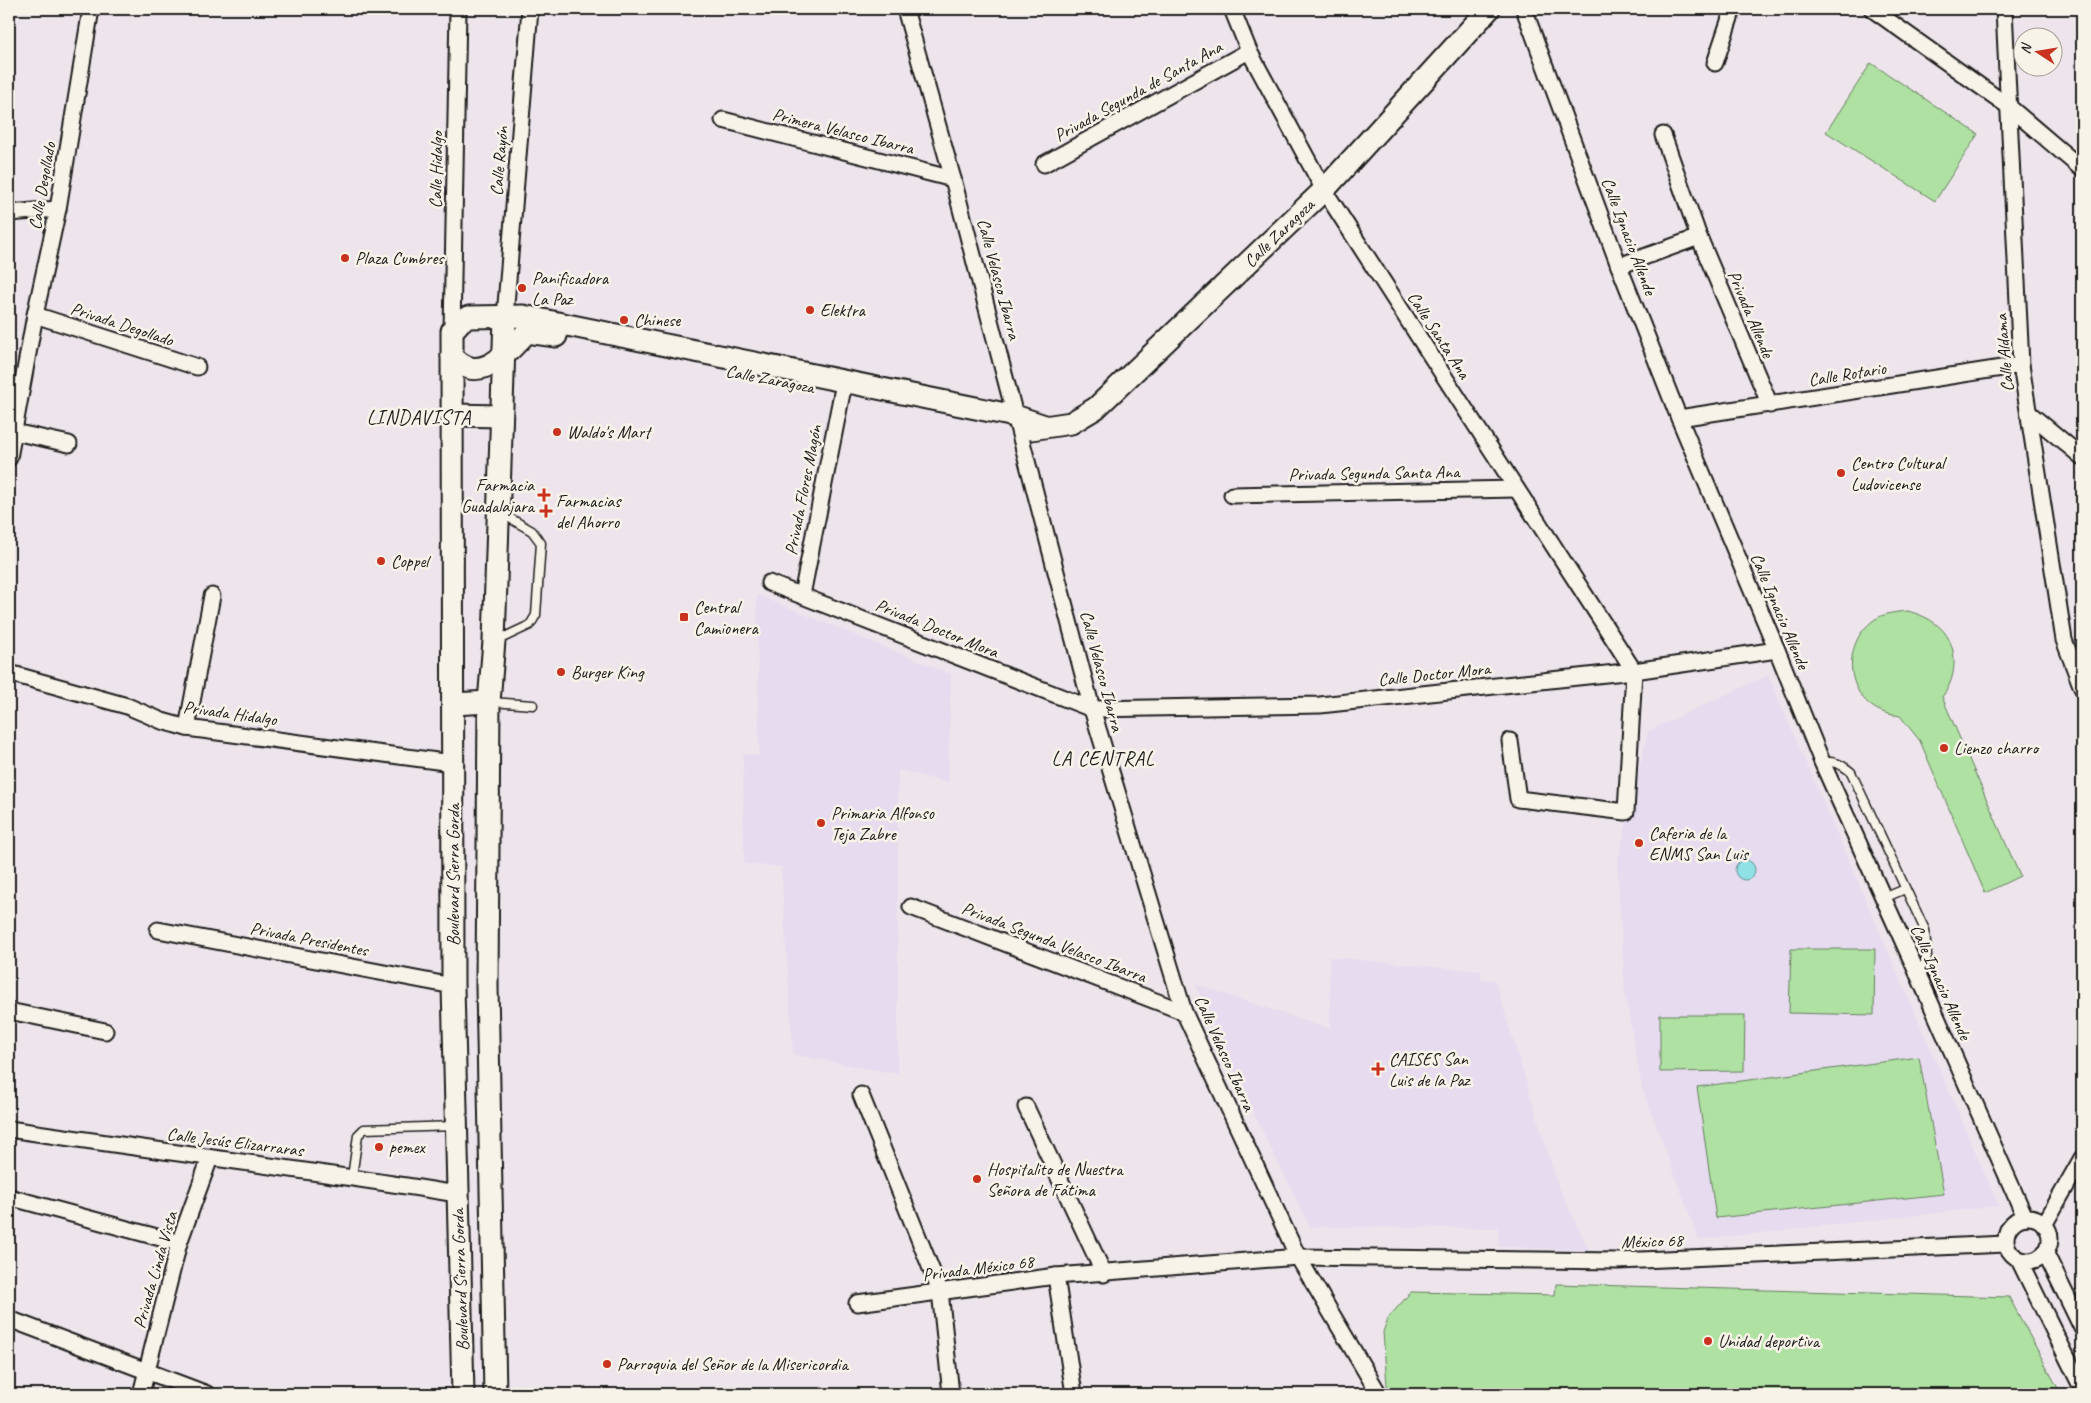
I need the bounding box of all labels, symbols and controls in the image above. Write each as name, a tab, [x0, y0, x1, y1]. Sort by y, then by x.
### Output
north arrow	[2014, 28, 2064, 78]
street label: Privada Segunda de Santa Ana	[1050, 35, 1227, 146]
text: N	[2017, 41, 2035, 55]
street label: Primera Velasco Ibarra	[770, 103, 918, 160]
street label: Calle Rayón	[485, 124, 513, 197]
street label: Calle Hidalgo	[424, 130, 448, 209]
street label: Calle Degollado	[23, 139, 61, 231]
street label: Calle Ignacio Allende	[1596, 174, 1662, 299]
street label: Calle Zaragoza	[1239, 193, 1320, 272]
street label: Calle Velasco Ibarra	[972, 216, 1026, 343]
place label: Plaza Cumbres	[355, 247, 445, 269]
marker: Plaza Cumbres	[339, 252, 351, 264]
place label: Panificadora La Paz	[532, 267, 610, 310]
street label: Privada Allende	[1723, 267, 1780, 362]
marker: Panificadora La Paz	[516, 282, 528, 294]
street label: Calle Santa Ana	[1403, 287, 1476, 384]
street label: Privada Degollado	[68, 297, 178, 351]
place label: Elektra	[820, 299, 866, 321]
marker: Elektra	[804, 304, 816, 316]
place label: Chinese	[634, 309, 681, 331]
street label: Calle Aldama	[1990, 312, 2018, 393]
marker: Chinese	[618, 314, 630, 326]
street label: Calle Rotario	[1807, 357, 1889, 391]
street label: Calle Zaragoza	[724, 360, 818, 399]
district label: LINDAVISTA	[367, 405, 471, 430]
place label: Waldo's Mart	[567, 421, 653, 443]
street label: Privada Flores Magón	[780, 422, 827, 557]
marker: Waldo's Mart	[551, 426, 563, 438]
place label: Centro Cultural Ludovicense	[1851, 452, 1947, 495]
street label: Privada Segunda Santa Ana	[1288, 460, 1461, 485]
marker: Centro Cultural Ludovicense	[1835, 467, 1847, 479]
place label: Farmacia Guadalajara	[461, 474, 536, 517]
marker: Farmacia Guadalajara	[538, 489, 550, 501]
place label: Farmacias del Ahorro	[556, 490, 622, 533]
marker: Farmacias del Ahorro	[540, 505, 552, 517]
place label: Coppel	[391, 550, 431, 572]
street label: Calle Ignacio Allende	[1746, 550, 1815, 673]
marker: Coppel	[375, 555, 387, 567]
street label: Privada Doctor Mora	[872, 593, 1003, 663]
place label: Central Camionera	[694, 596, 760, 639]
street label: Calle Velasco Ibarra	[1075, 608, 1129, 735]
marker: Central Camionera	[678, 611, 690, 623]
street label: Calle Doctor Mora	[1377, 657, 1493, 691]
place label: Burger King	[571, 661, 645, 683]
marker: Burger King	[555, 666, 567, 678]
street label: Privada Hidalgo	[182, 696, 280, 731]
place label: Lienzo charro	[1954, 737, 2039, 759]
marker: Lienzo charro	[1938, 742, 1950, 754]
district label: LA CENTRAL	[1052, 746, 1154, 771]
street label: Boulevard Sierra Gorda	[442, 802, 464, 946]
place label: Primaria Alfonso Teja Zabre	[831, 802, 935, 845]
marker: Primaria Alfonso Teja Zabre	[815, 817, 827, 829]
place label: Caferia de la ENMS San Luis	[1649, 822, 1750, 865]
marker: Caferia de la ENMS San Luis	[1633, 837, 1645, 849]
street label: Privada Segunda Velasco Ibarra	[959, 897, 1151, 988]
street label: Privada Presidentes	[248, 917, 372, 962]
street label: Calle Ignacio Allende	[1906, 921, 1977, 1044]
street label: Calle Velasco Ibarra	[1190, 992, 1261, 1115]
place label: CAISES San Luis de la Paz	[1389, 1048, 1472, 1091]
marker: CAISES San Luis de la Paz	[1371, 1062, 1385, 1076]
street label: Calle Jesús Elizarraras	[166, 1123, 306, 1161]
place label: pemex	[389, 1136, 427, 1158]
marker: pemex	[373, 1141, 385, 1153]
place label: Hospitalito de Nuestra Señora de Fátima	[987, 1158, 1124, 1201]
marker: Hospitalito de Nuestra Señora de Fátima	[971, 1173, 983, 1185]
street label: Boulevard Sierra Gorda	[446, 1207, 473, 1351]
street label: Privada Linda Vista	[128, 1208, 182, 1331]
street label: México 68	[1621, 1229, 1685, 1253]
street label: Privada México 68	[921, 1250, 1037, 1286]
place label: Unidad deportiva	[1718, 1330, 1821, 1352]
marker: Unidad deportiva	[1702, 1335, 1714, 1347]
place label: Parroquia del Señor de la Misericordia	[617, 1353, 849, 1375]
marker: Parroquia del Señor de la Misericordia	[601, 1358, 613, 1370]

